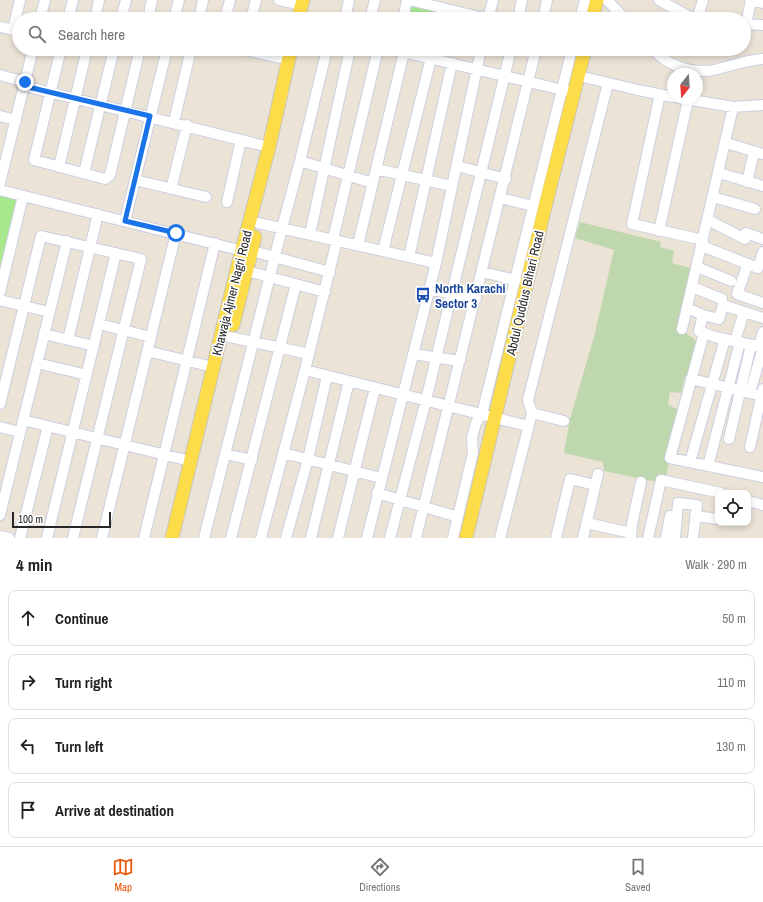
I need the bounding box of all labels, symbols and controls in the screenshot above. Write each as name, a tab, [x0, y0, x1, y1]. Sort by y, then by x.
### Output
search box	[12, 12, 751, 56]
icon: search	[26, 23, 48, 45]
text: Search here	[58, 24, 125, 45]
north arrow	[667, 68, 703, 104]
route end	[16, 73, 34, 91]
route start	[167, 224, 185, 242]
street label: Khawaja Ajmer Nagri Road	[208, 229, 256, 357]
street label: Abdul Quddus Bihari Road	[502, 229, 548, 358]
place label: North Karachi Sector 3	[435, 280, 506, 312]
bus stop icon: North Karachi Sector 3	[414, 286, 432, 304]
map controls	[715, 490, 751, 526]
button: locate	[715, 490, 751, 526]
scale bar	[12, 510, 111, 529]
text: 100 m	[18, 512, 43, 526]
text: 4 min	[16, 553, 52, 576]
text: Walk · 290 m	[685, 556, 747, 573]
icon: ahead	[17, 607, 39, 629]
text: Continue	[55, 608, 108, 629]
text: 50 m	[722, 610, 746, 627]
icon: right	[17, 671, 39, 693]
text: Turn right	[55, 672, 112, 693]
text: 110 m	[717, 674, 746, 691]
icon: left	[17, 735, 39, 757]
text: Turn left	[55, 736, 103, 757]
text: 130 m	[716, 738, 746, 755]
icon: arrive	[17, 799, 39, 821]
text: Arrive at destination	[55, 800, 174, 821]
tab: Map	[112, 856, 134, 894]
tab: Directions	[359, 856, 400, 894]
tab: Saved	[625, 856, 651, 894]

